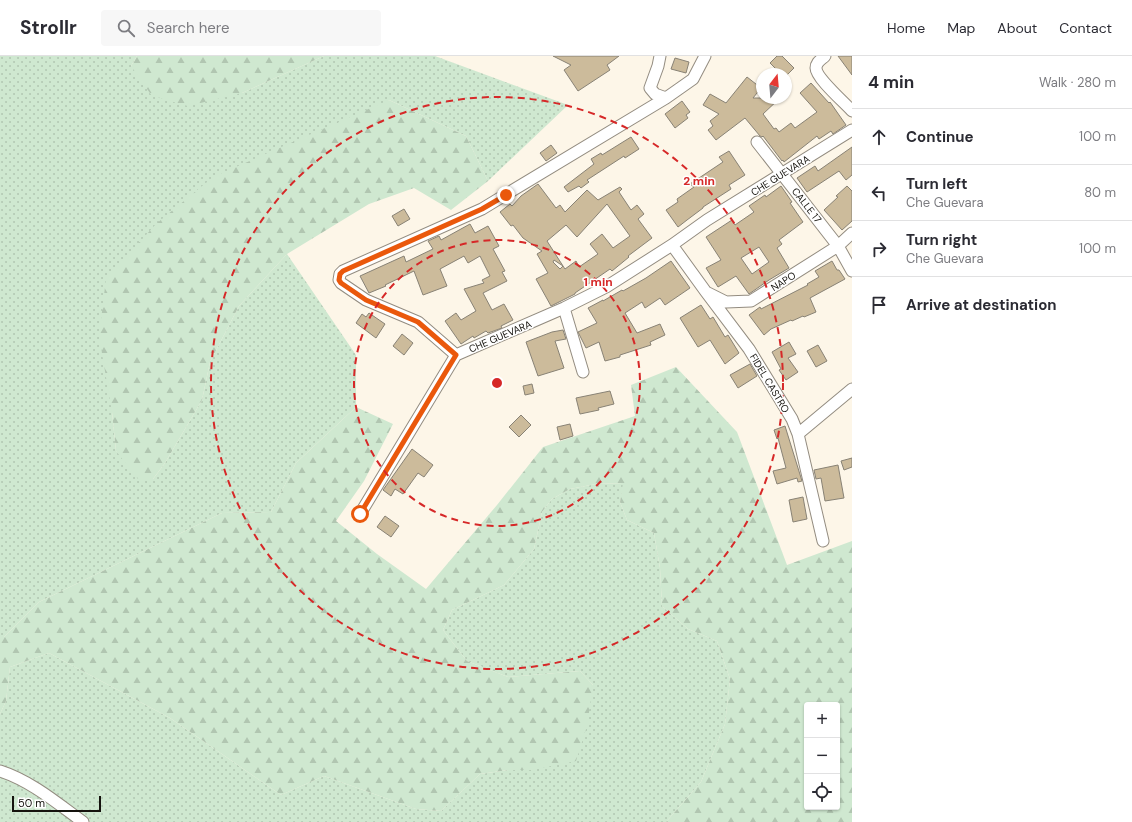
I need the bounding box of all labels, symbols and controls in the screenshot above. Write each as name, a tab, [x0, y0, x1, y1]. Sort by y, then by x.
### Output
search box	[101, 10, 381, 46]
text: Strollr	[20, 15, 77, 40]
icon: search	[115, 17, 137, 39]
text: Search here	[147, 18, 230, 38]
text: Home	[887, 19, 925, 37]
text: Map	[947, 19, 975, 37]
text: About	[997, 19, 1037, 37]
text: Contact	[1059, 19, 1112, 37]
north arrow	[756, 68, 792, 104]
text: 4 min	[868, 71, 914, 93]
text: Walk · 280 m	[1039, 74, 1116, 91]
icon: ahead	[868, 126, 890, 148]
text: Continue	[906, 127, 974, 147]
text: 100 m	[1079, 128, 1116, 145]
street label: CHE GUEVARA	[748, 152, 812, 199]
text: 2 min	[683, 173, 715, 189]
text: Turn left	[906, 174, 967, 194]
icon: left	[868, 182, 890, 204]
text: 80 m	[1084, 184, 1116, 201]
street label: CALLE 17	[789, 185, 824, 225]
route end	[497, 186, 515, 204]
text: Che Guevara	[906, 194, 984, 211]
text: Turn right	[906, 230, 977, 250]
icon: right	[868, 238, 890, 260]
text: 100 m	[1079, 240, 1116, 257]
text: Che Guevara	[906, 250, 984, 267]
street label: NAPO	[768, 269, 798, 294]
text: 1 min	[583, 274, 613, 290]
icon: arrive	[868, 294, 890, 316]
text: Arrive at destination	[906, 295, 1057, 315]
street label: CHE GUEVARA	[467, 317, 534, 356]
street label: FIDEL CASTRO	[747, 351, 792, 415]
centre of rings	[490, 376, 504, 390]
route start	[351, 505, 369, 523]
map controls	[804, 702, 840, 810]
button: +	[804, 702, 840, 738]
button: −	[804, 738, 840, 774]
button: locate	[804, 774, 840, 810]
scale bar	[12, 794, 101, 813]
text: 50 m	[18, 796, 45, 810]

